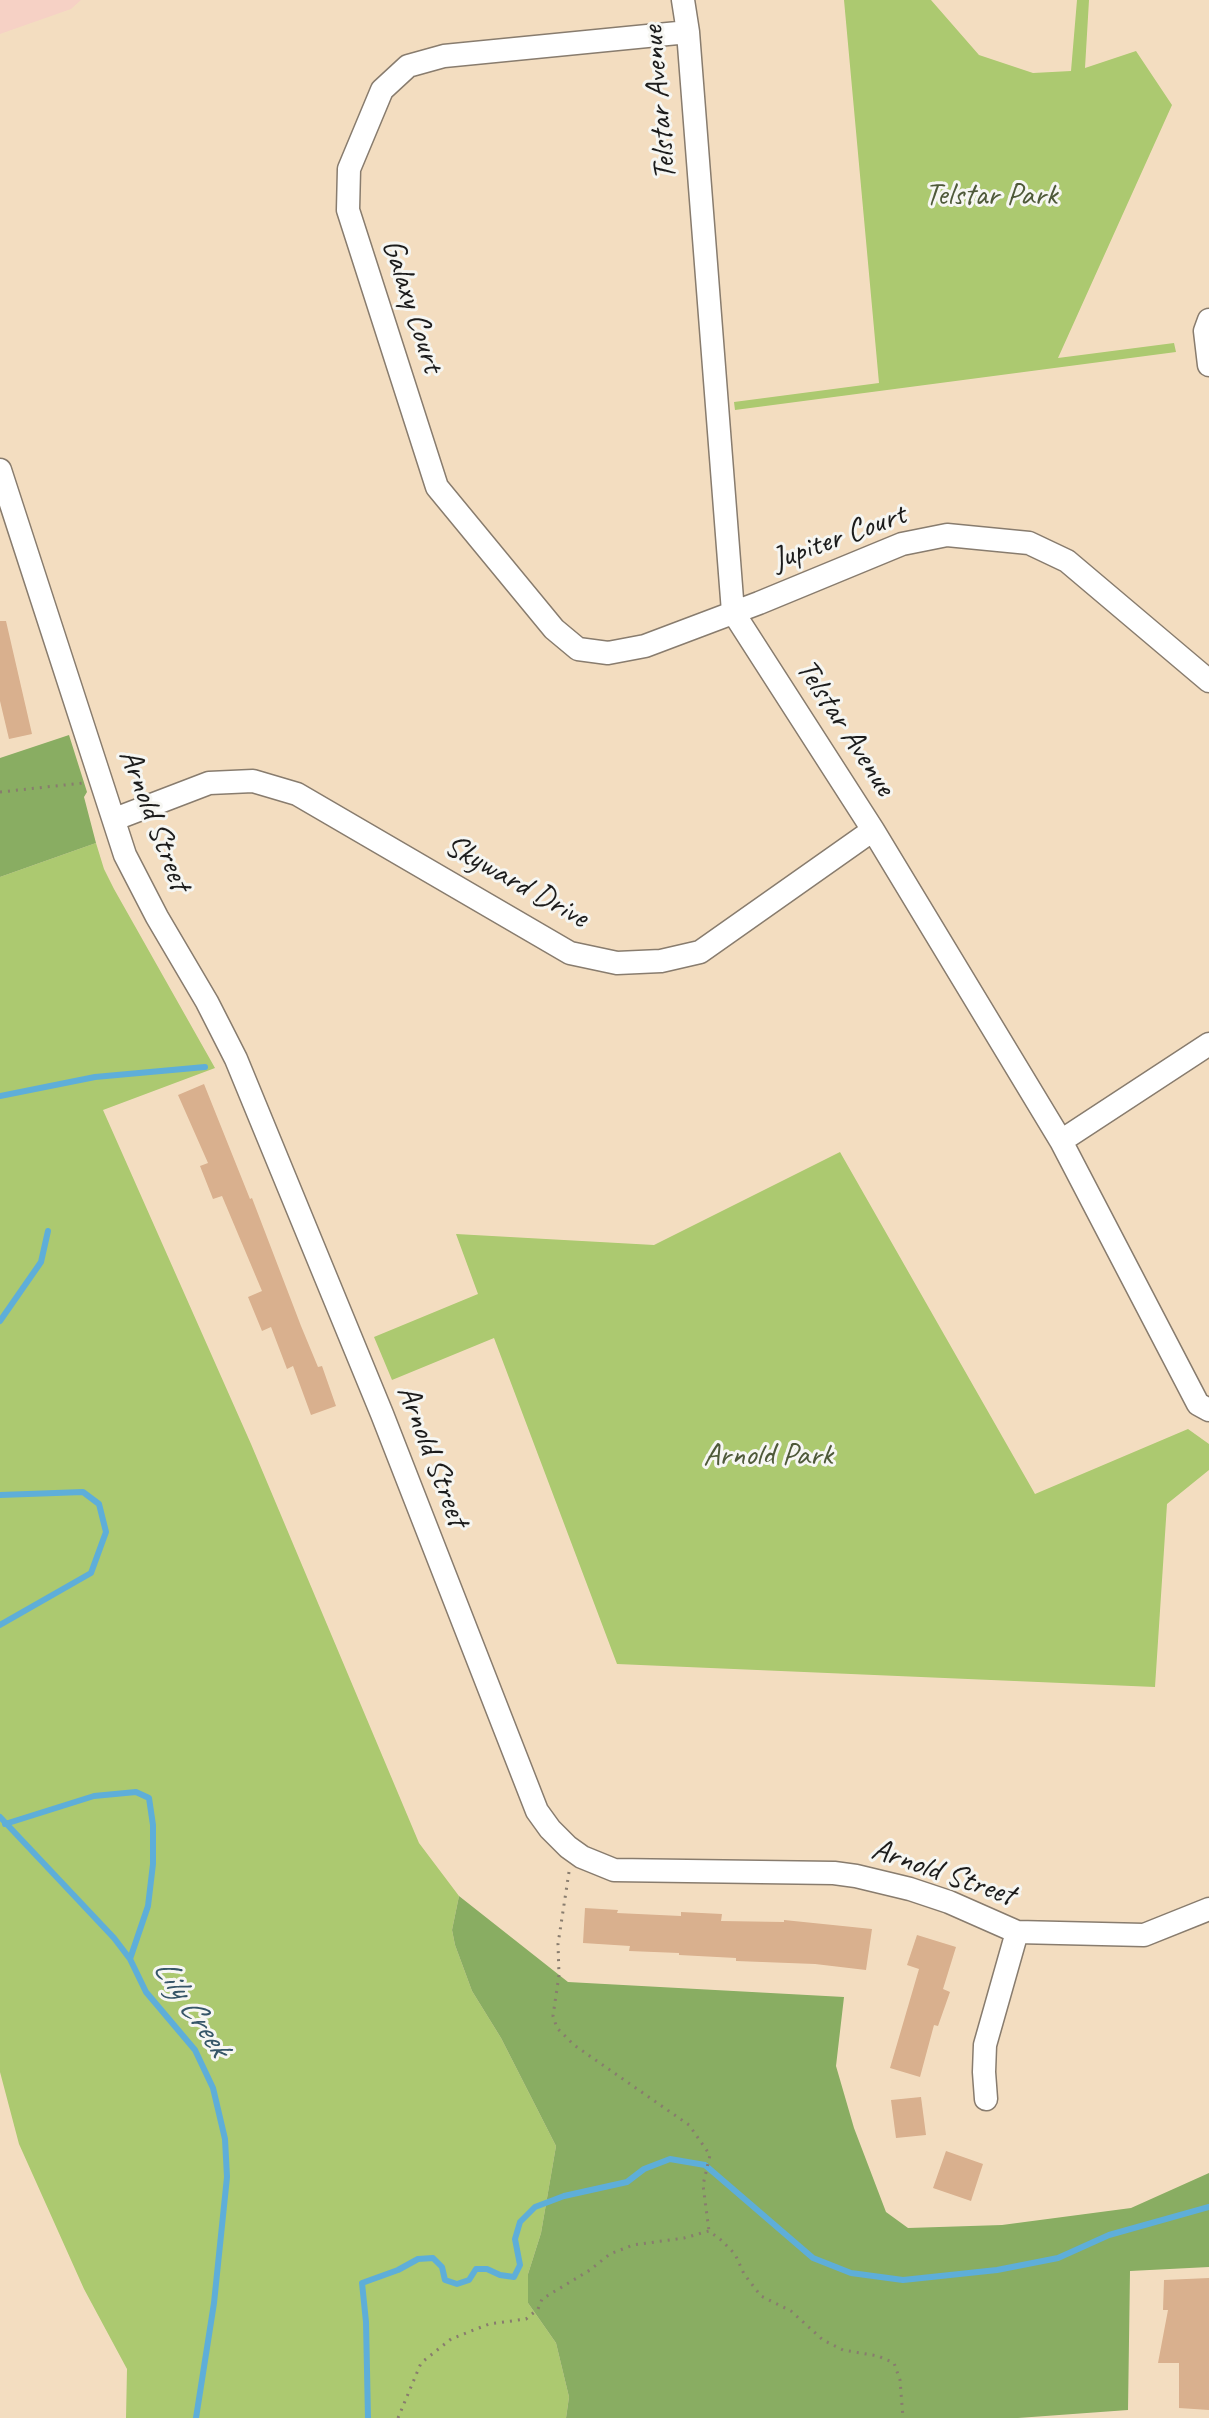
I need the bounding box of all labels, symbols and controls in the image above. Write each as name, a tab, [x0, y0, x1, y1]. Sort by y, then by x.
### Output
street label: Telstar Avenue	[634, 24, 686, 182]
park label: Telstar Park	[925, 177, 1057, 215]
street label: Galaxy Court	[372, 235, 452, 377]
street label: Jupiter Court	[767, 496, 911, 580]
street label: Telstar Avenue	[787, 653, 903, 803]
street label: Arnold Street	[109, 744, 199, 896]
street label: Skyward Drive	[437, 827, 595, 937]
street label: Arnold Street	[387, 1380, 477, 1532]
park label: Arnold Park	[703, 1437, 833, 1475]
street label: Arnold Street	[867, 1831, 1019, 1915]
water label: Lily Creek	[143, 1951, 239, 2065]

